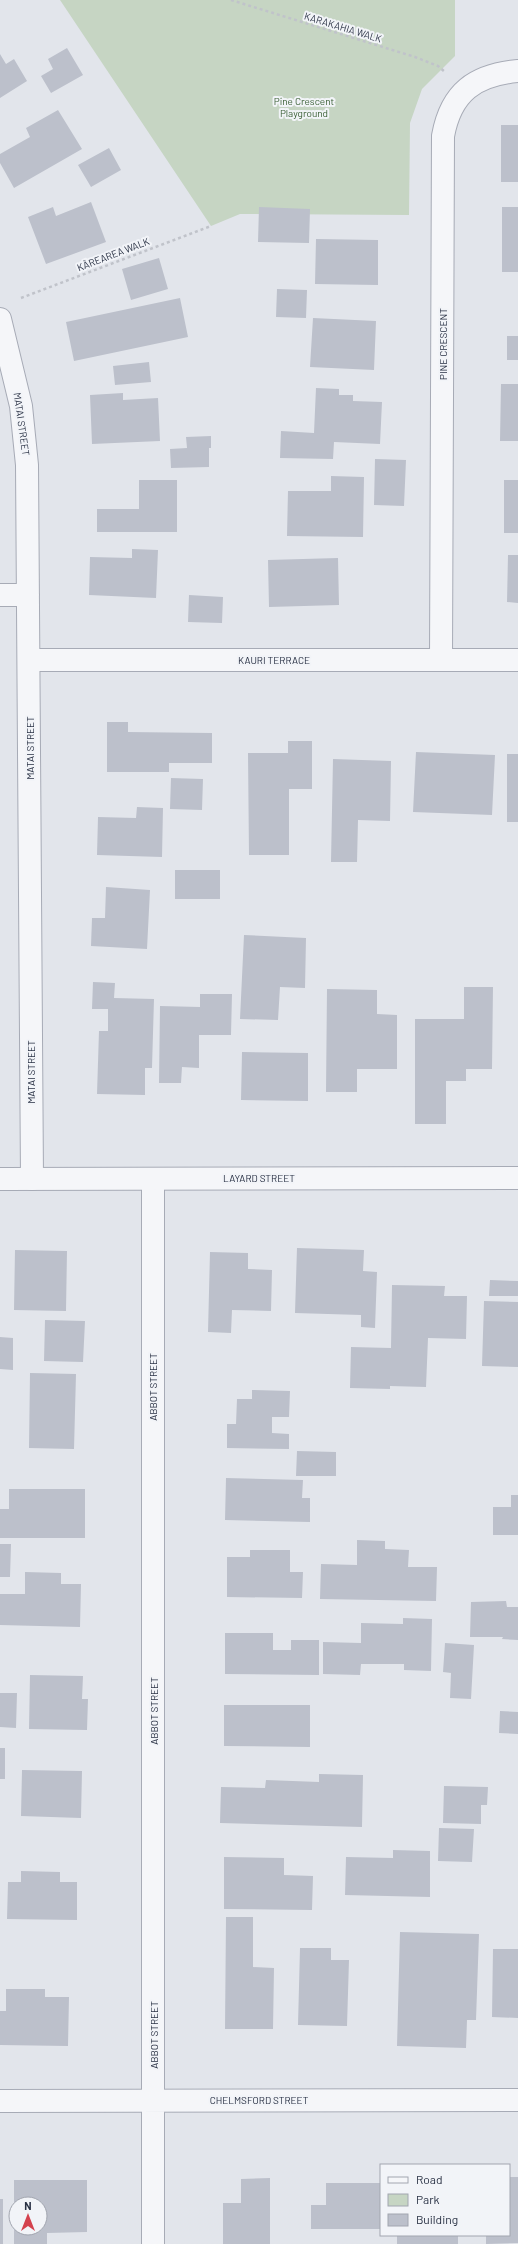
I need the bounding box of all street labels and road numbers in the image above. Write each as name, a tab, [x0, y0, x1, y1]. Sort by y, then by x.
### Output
street label: KARAKAHIA WALK	[303, 10, 383, 44]
street label: KĀREAREA WALK	[75, 235, 151, 273]
street label: PINE CRESCENT	[437, 308, 449, 380]
street label: MATAI STREET	[12, 392, 32, 457]
street label: KAURI TERRACE	[238, 654, 310, 666]
street label: MATAI STREET	[24, 716, 36, 780]
street label: MATAI STREET	[25, 1040, 37, 1104]
street label: LAYARD STREET	[223, 1172, 295, 1184]
street label: ABBOT STREET	[147, 1353, 159, 1421]
street label: ABBOT STREET	[148, 1677, 160, 1745]
street label: ABBOT STREET	[148, 2001, 160, 2069]
street label: CHELMSFORD STREET	[210, 2094, 309, 2106]

